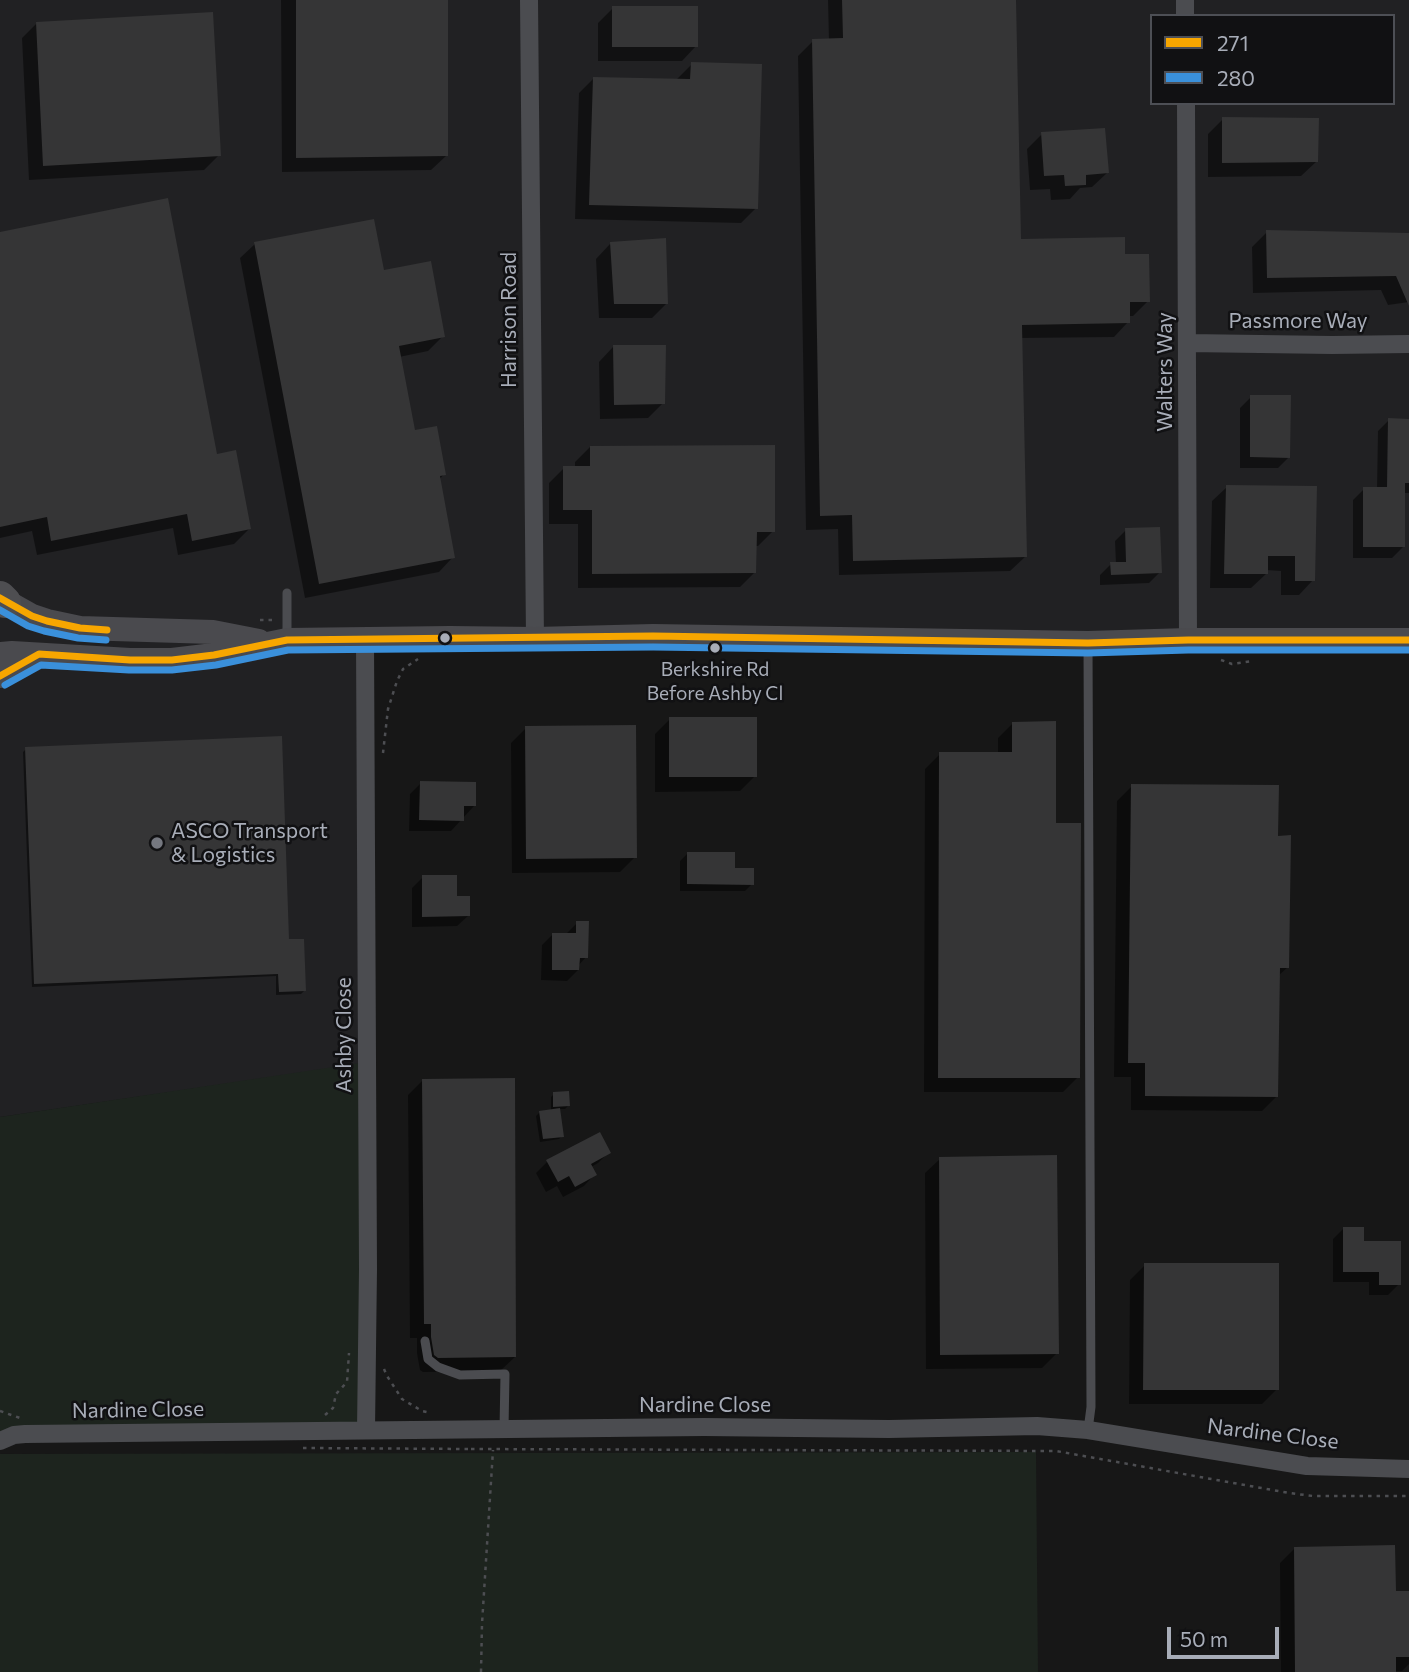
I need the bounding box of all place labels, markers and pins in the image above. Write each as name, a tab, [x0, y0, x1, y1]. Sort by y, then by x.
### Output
unlabelled marker	[438, 631, 452, 645]
marker: Berkshire Rd Before Ashby Cl	[708, 641, 722, 655]
place label: Berkshire Rd Before Ashby Cl	[647, 659, 783, 703]
place label: ASCO Transport & Logistics	[171, 818, 328, 868]
marker: ASCO Transport & Logistics	[149, 835, 165, 851]

